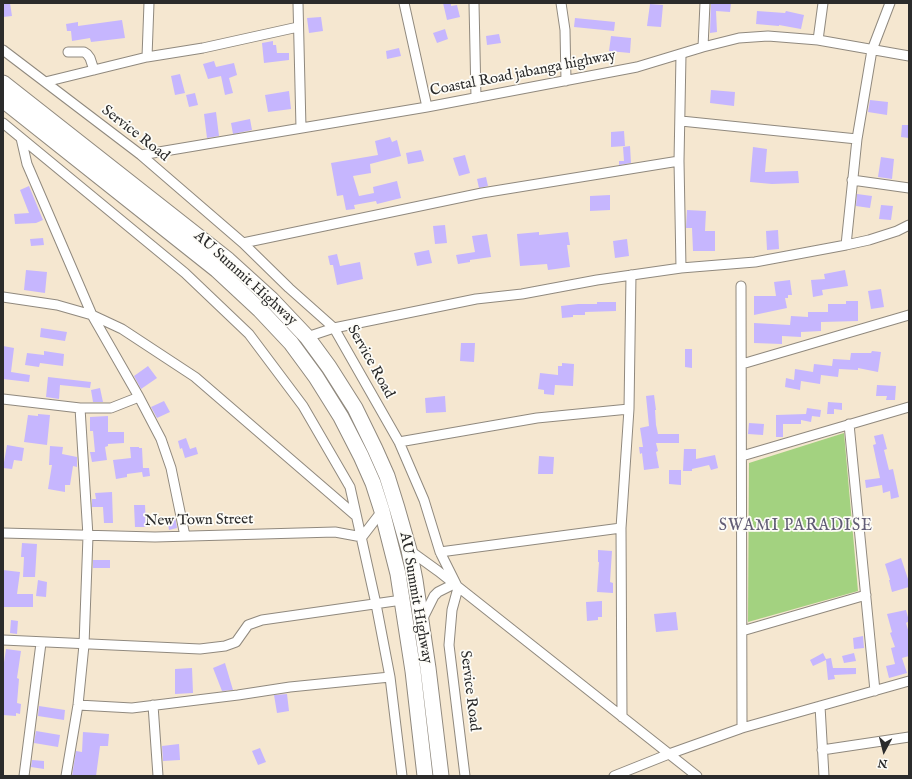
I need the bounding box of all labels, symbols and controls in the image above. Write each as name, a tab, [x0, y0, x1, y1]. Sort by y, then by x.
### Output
street label: Coastal Road jabanga highway	[429, 47, 617, 101]
street label: Service Road	[97, 102, 173, 166]
street label: AU Summit Highway	[190, 228, 300, 330]
street label: Service Road	[342, 322, 398, 402]
street label: New Town Street	[145, 511, 253, 531]
district label: SWAMI PARADISE	[719, 517, 873, 537]
street label: AU Summit Highway	[395, 531, 435, 665]
street label: Service Road	[455, 650, 483, 732]
north arrow	[864, 731, 904, 771]
text: N	[877, 755, 888, 770]

